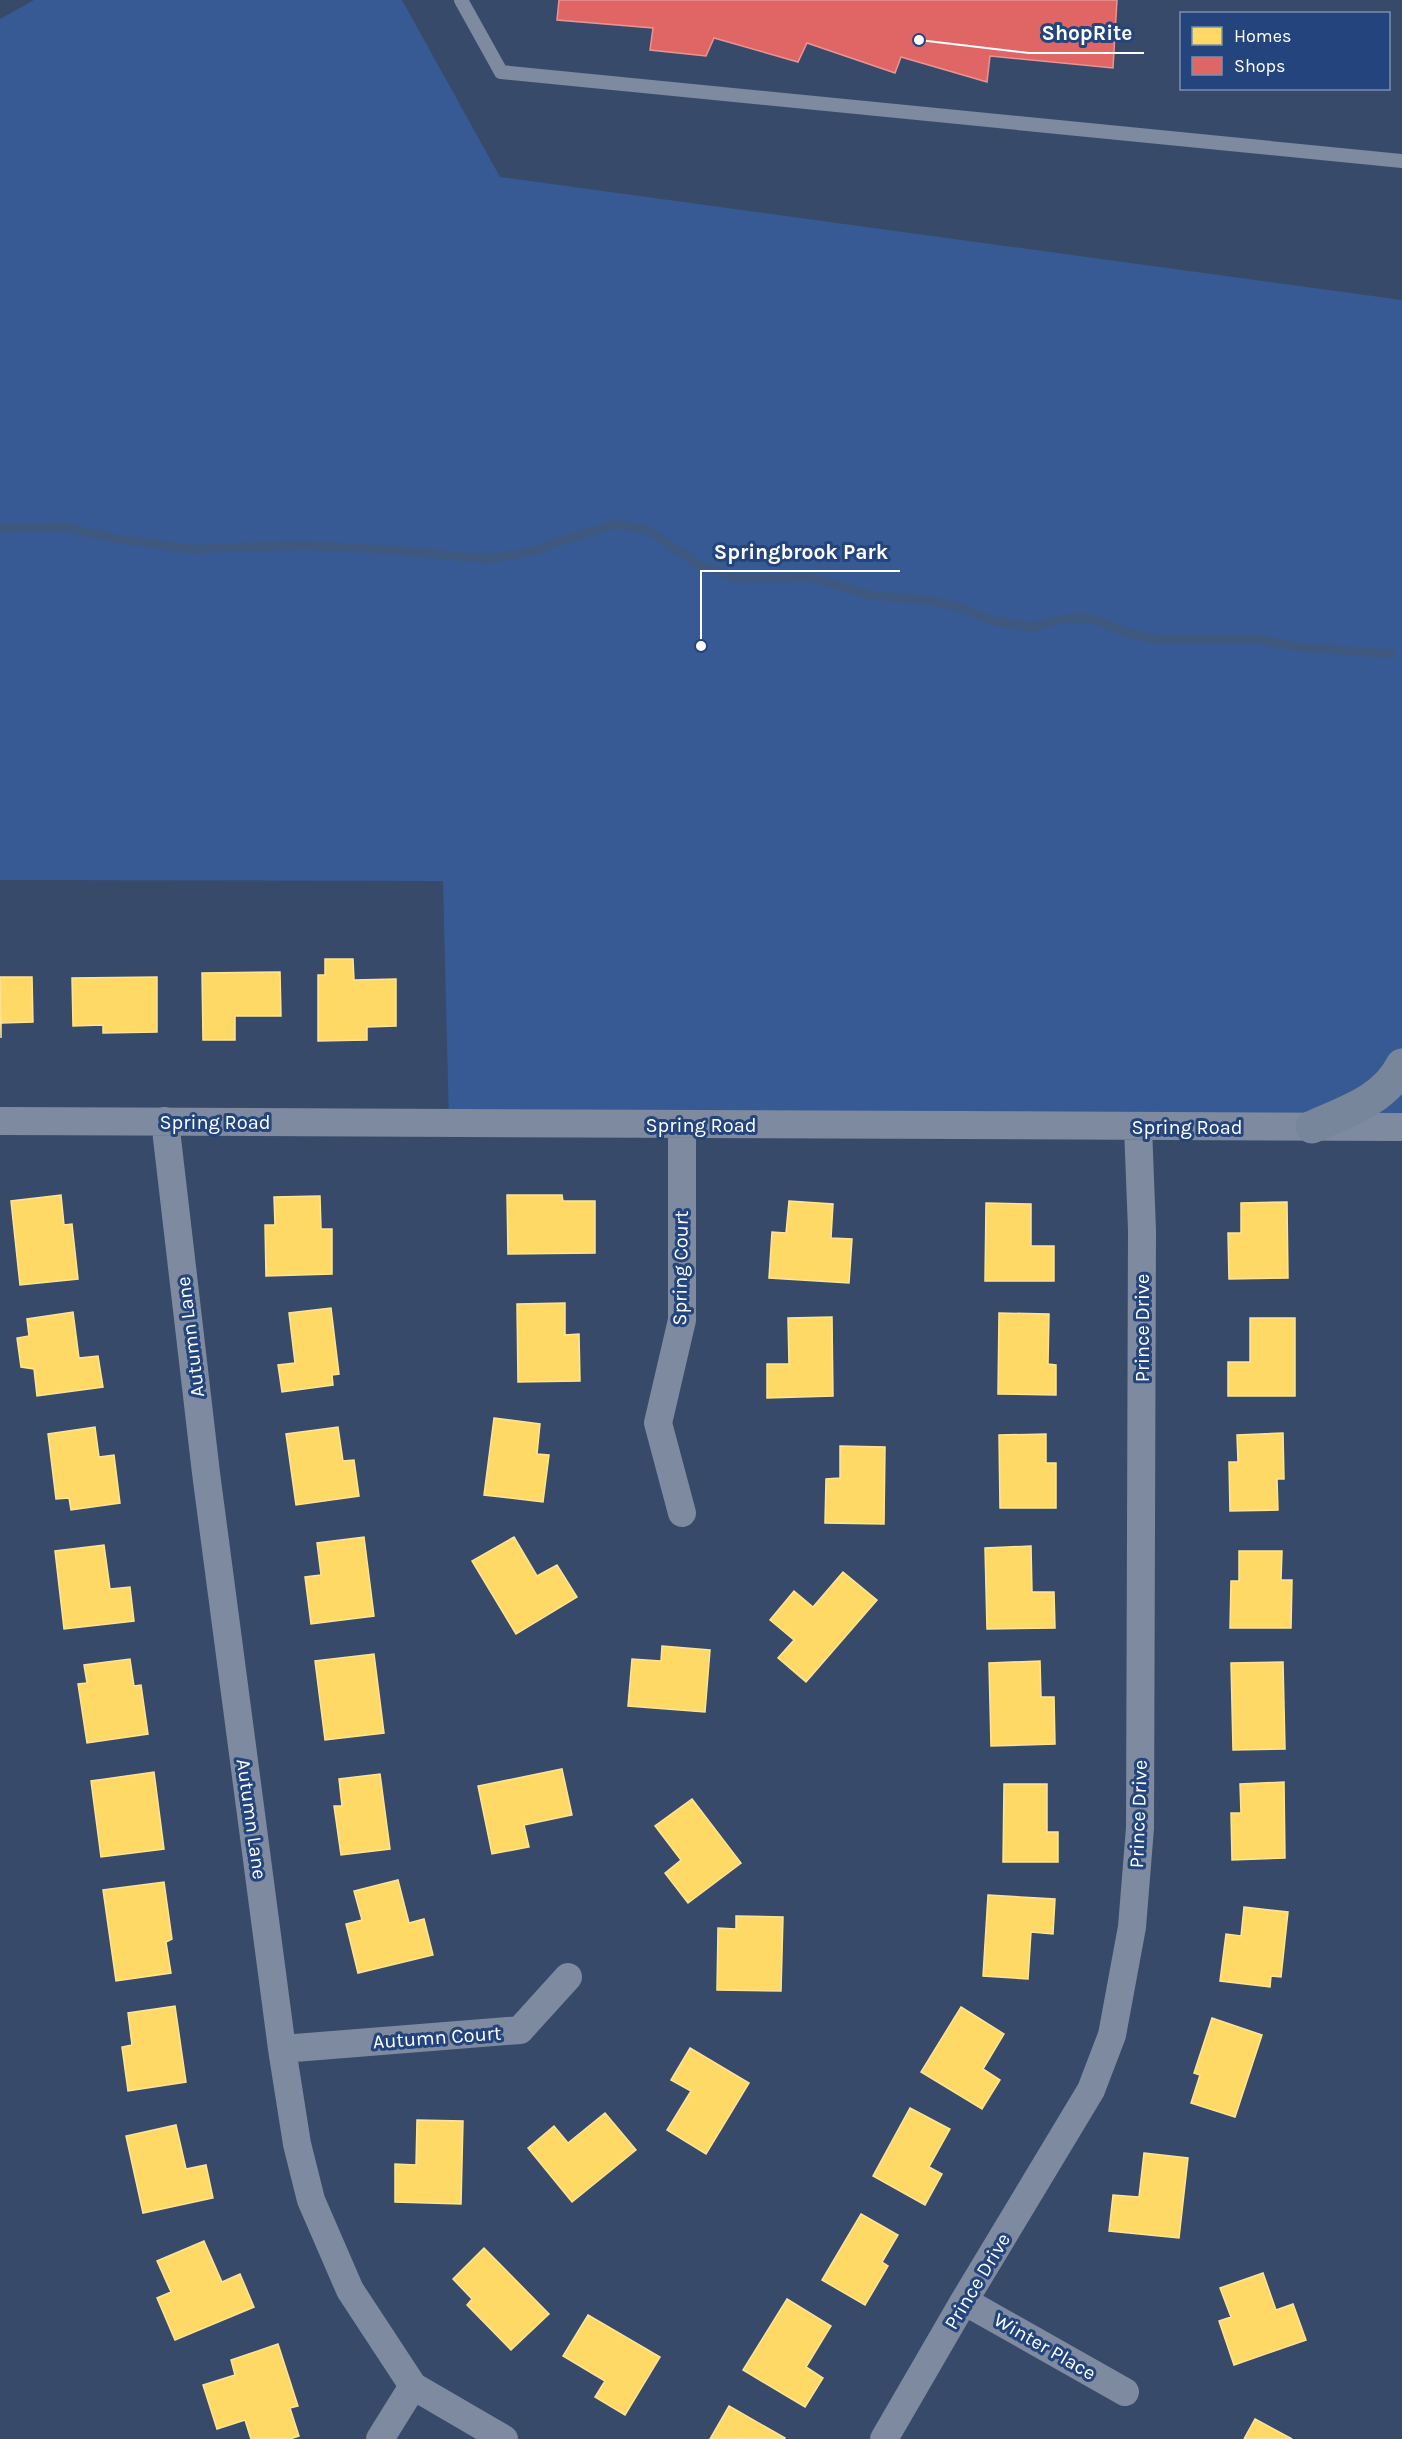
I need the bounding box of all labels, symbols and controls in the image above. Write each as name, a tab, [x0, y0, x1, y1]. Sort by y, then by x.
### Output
legend	[1180, 12, 1390, 90]
callout: ShopRite	[1029, 14, 1144, 53]
text: ShopRite	[1042, 21, 1132, 45]
text: Homes	[1234, 25, 1291, 47]
text: Shops	[1234, 55, 1286, 77]
callout: Springbrook Park	[701, 532, 900, 571]
text: Springbrook Park	[714, 540, 889, 564]
street label: Spring Road	[159, 1111, 271, 1134]
street label: Spring Road	[645, 1114, 757, 1137]
street label: Spring Road	[1131, 1116, 1243, 1139]
street label: Spring Court	[668, 1210, 693, 1326]
street label: Prince Drive	[1131, 1274, 1154, 1382]
street label: Autumn Lane	[172, 1275, 209, 1399]
street label: Autumn Lane	[232, 1757, 271, 1881]
street label: Prince Drive	[1125, 1759, 1152, 1869]
street label: Autumn Court	[372, 2022, 503, 2053]
street label: Prince Drive	[940, 2229, 1015, 2334]
street label: Winter Place	[990, 2308, 1100, 2385]

